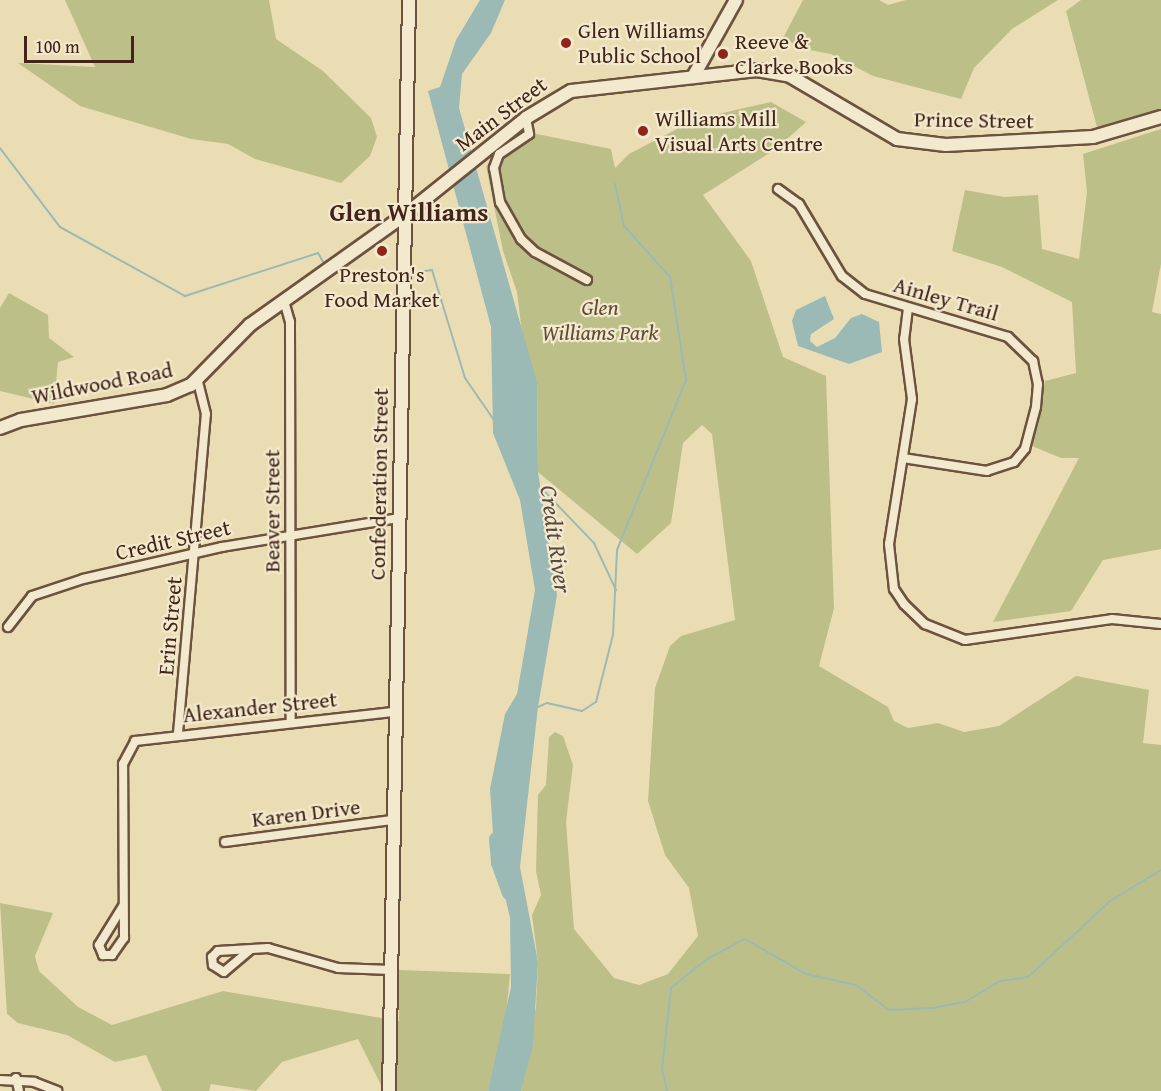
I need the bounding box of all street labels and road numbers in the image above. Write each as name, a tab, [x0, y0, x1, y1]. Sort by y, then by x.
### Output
street label: Main Street	[450, 71, 552, 157]
street label: Prince Street	[914, 106, 1034, 134]
street label: Ainley Trail	[890, 271, 1002, 327]
street label: Wildwood Road	[29, 356, 175, 410]
street label: Confederation Street	[364, 388, 394, 580]
street label: Beaver Street	[259, 449, 285, 573]
street label: Credit Street	[113, 514, 233, 566]
street label: Erin Street	[153, 575, 187, 677]
street label: Alexander Street	[181, 686, 339, 728]
street label: Karen Drive	[250, 793, 362, 833]

